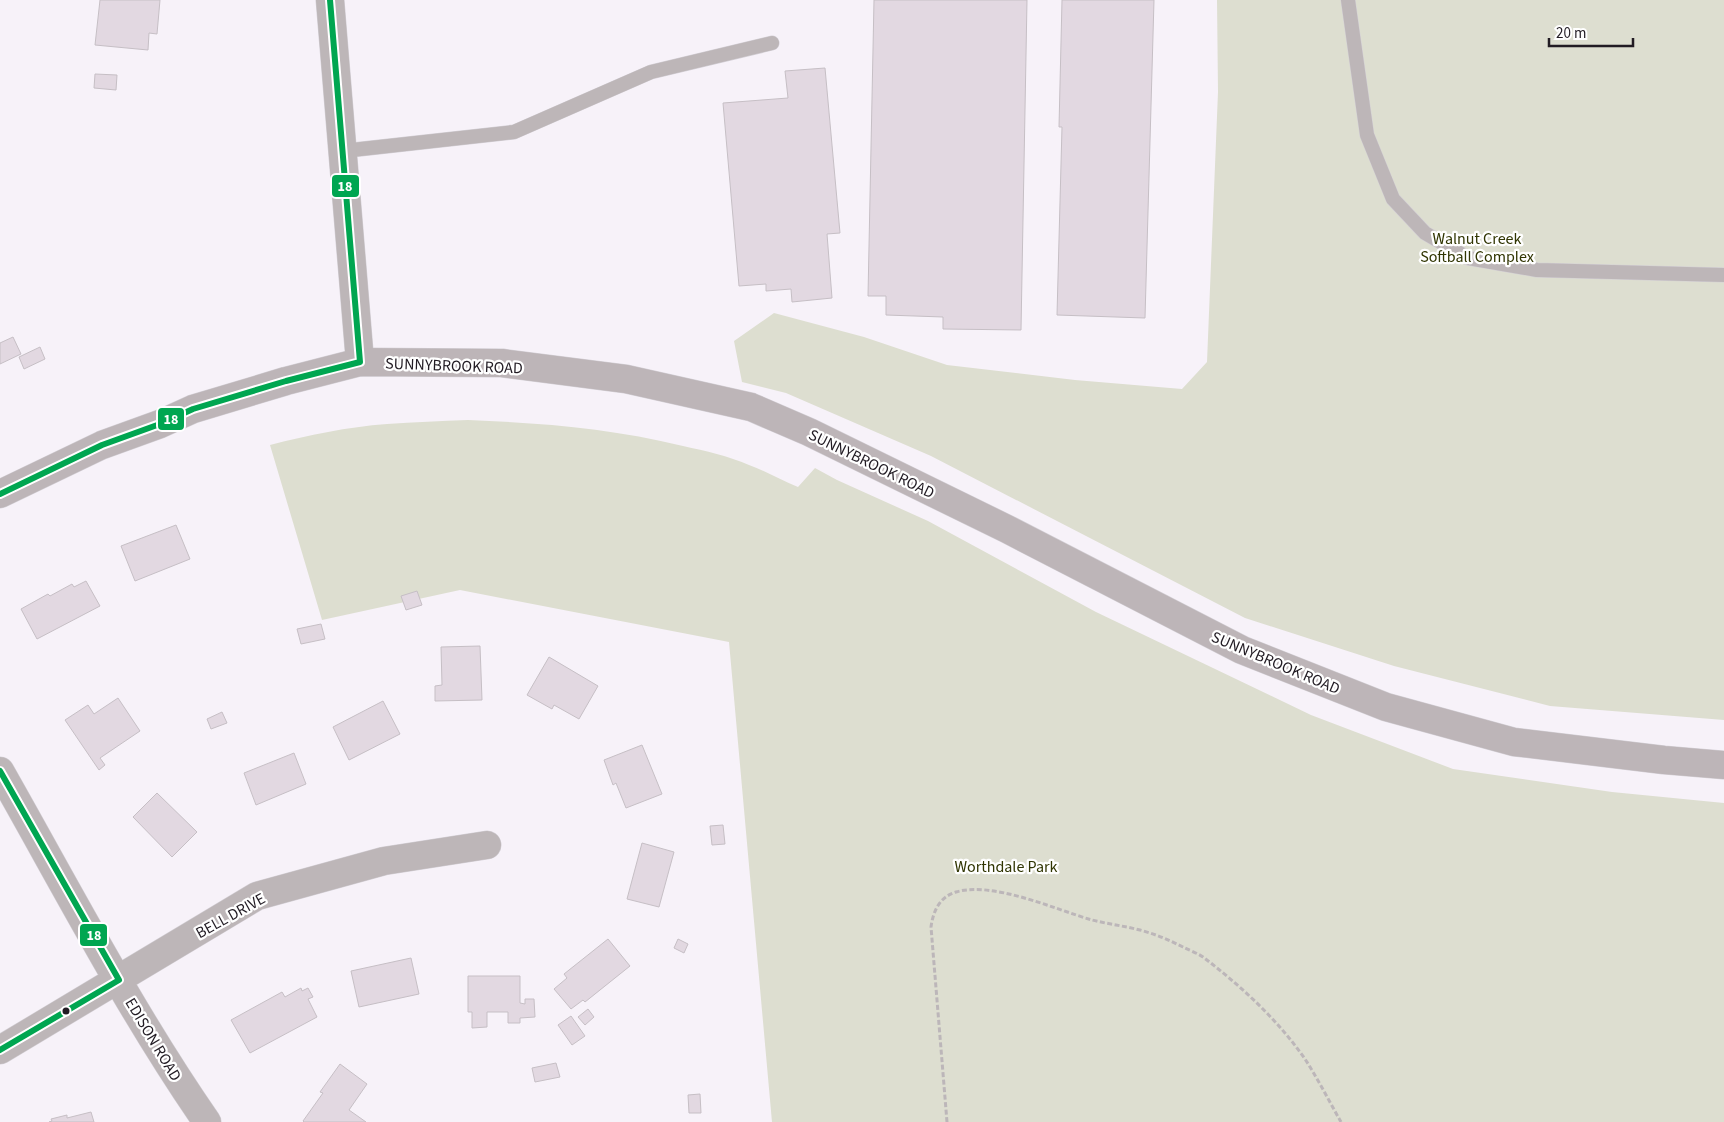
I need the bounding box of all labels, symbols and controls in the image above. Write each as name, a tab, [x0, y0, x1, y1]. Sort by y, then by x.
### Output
scale bar	[1549, 15, 1633, 47]
text: 20 m	[1556, 23, 1586, 44]
line badge: 18	[331, 174, 360, 198]
text: 18	[338, 177, 352, 197]
park label: Walnut Creek Softball Complex	[1420, 228, 1534, 268]
street label: SUNNYBROOK ROAD	[385, 353, 523, 379]
line badge: 18	[157, 407, 185, 431]
text: 18	[164, 410, 178, 430]
street label: SUNNYBROOK ROAD	[805, 424, 938, 504]
street label: SUNNYBROOK ROAD	[1208, 626, 1343, 700]
park label: Worthdale Park	[955, 856, 1058, 878]
street label: BELL DRIVE	[192, 888, 269, 944]
line badge: 18	[79, 923, 108, 947]
text: 18	[87, 926, 101, 946]
street label: EDISON ROAD	[120, 994, 187, 1085]
unlabelled marker	[61, 1006, 71, 1016]

